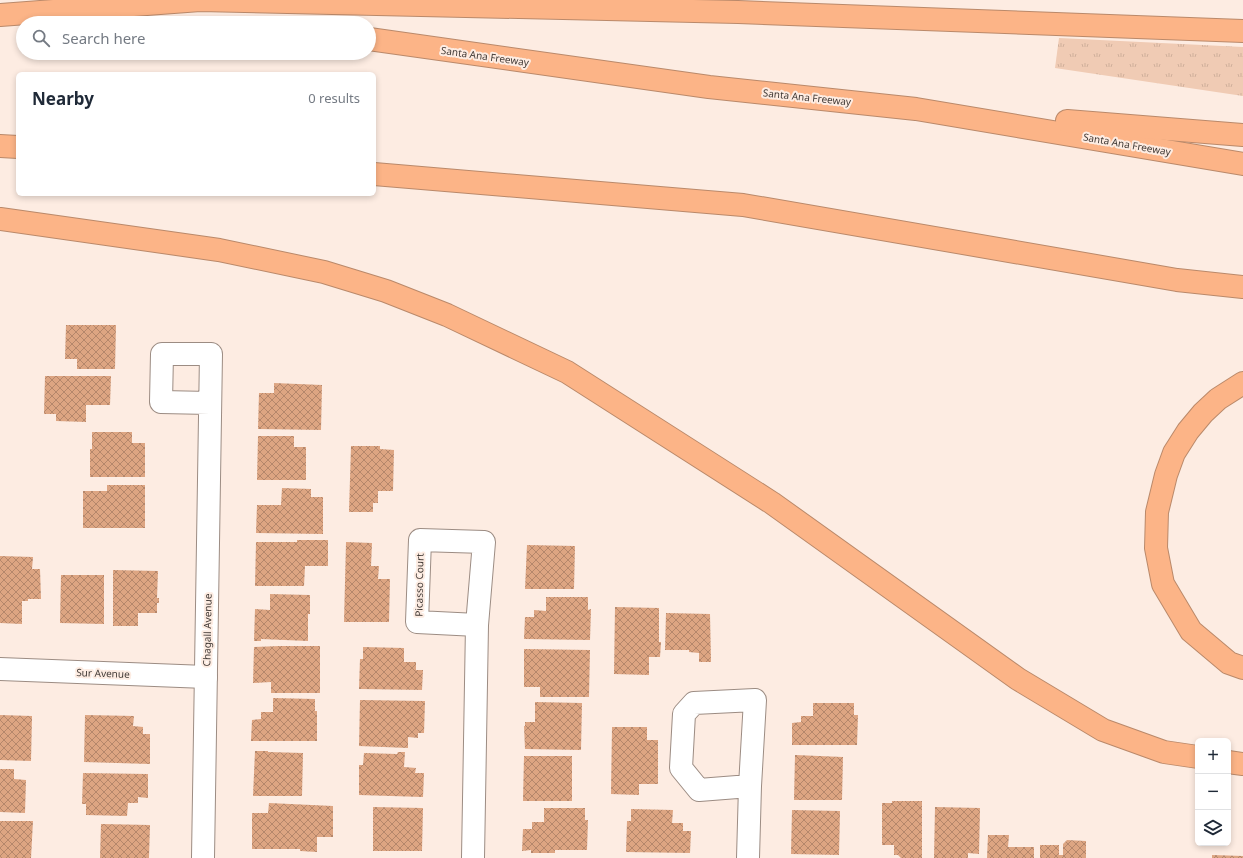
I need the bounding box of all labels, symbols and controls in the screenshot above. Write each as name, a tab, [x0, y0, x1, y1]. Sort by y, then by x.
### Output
search box	[16, 16, 376, 60]
icon: search	[30, 27, 52, 49]
text: Search here	[62, 28, 145, 48]
street label: Santa Ana Freeway	[440, 43, 531, 69]
street label: Santa Ana Freeway	[762, 85, 853, 109]
text: Nearby	[32, 87, 94, 110]
text: 0 results	[308, 89, 360, 107]
street label: Santa Ana Freeway	[1082, 129, 1173, 159]
street label: Picasso Court	[411, 553, 427, 617]
street label: Chagall Avenue	[199, 593, 215, 666]
street label: Sur Avenue	[76, 665, 130, 681]
map controls	[1195, 738, 1231, 846]
button: +	[1195, 738, 1231, 774]
button: −	[1195, 774, 1231, 810]
button: layers	[1195, 810, 1231, 846]

